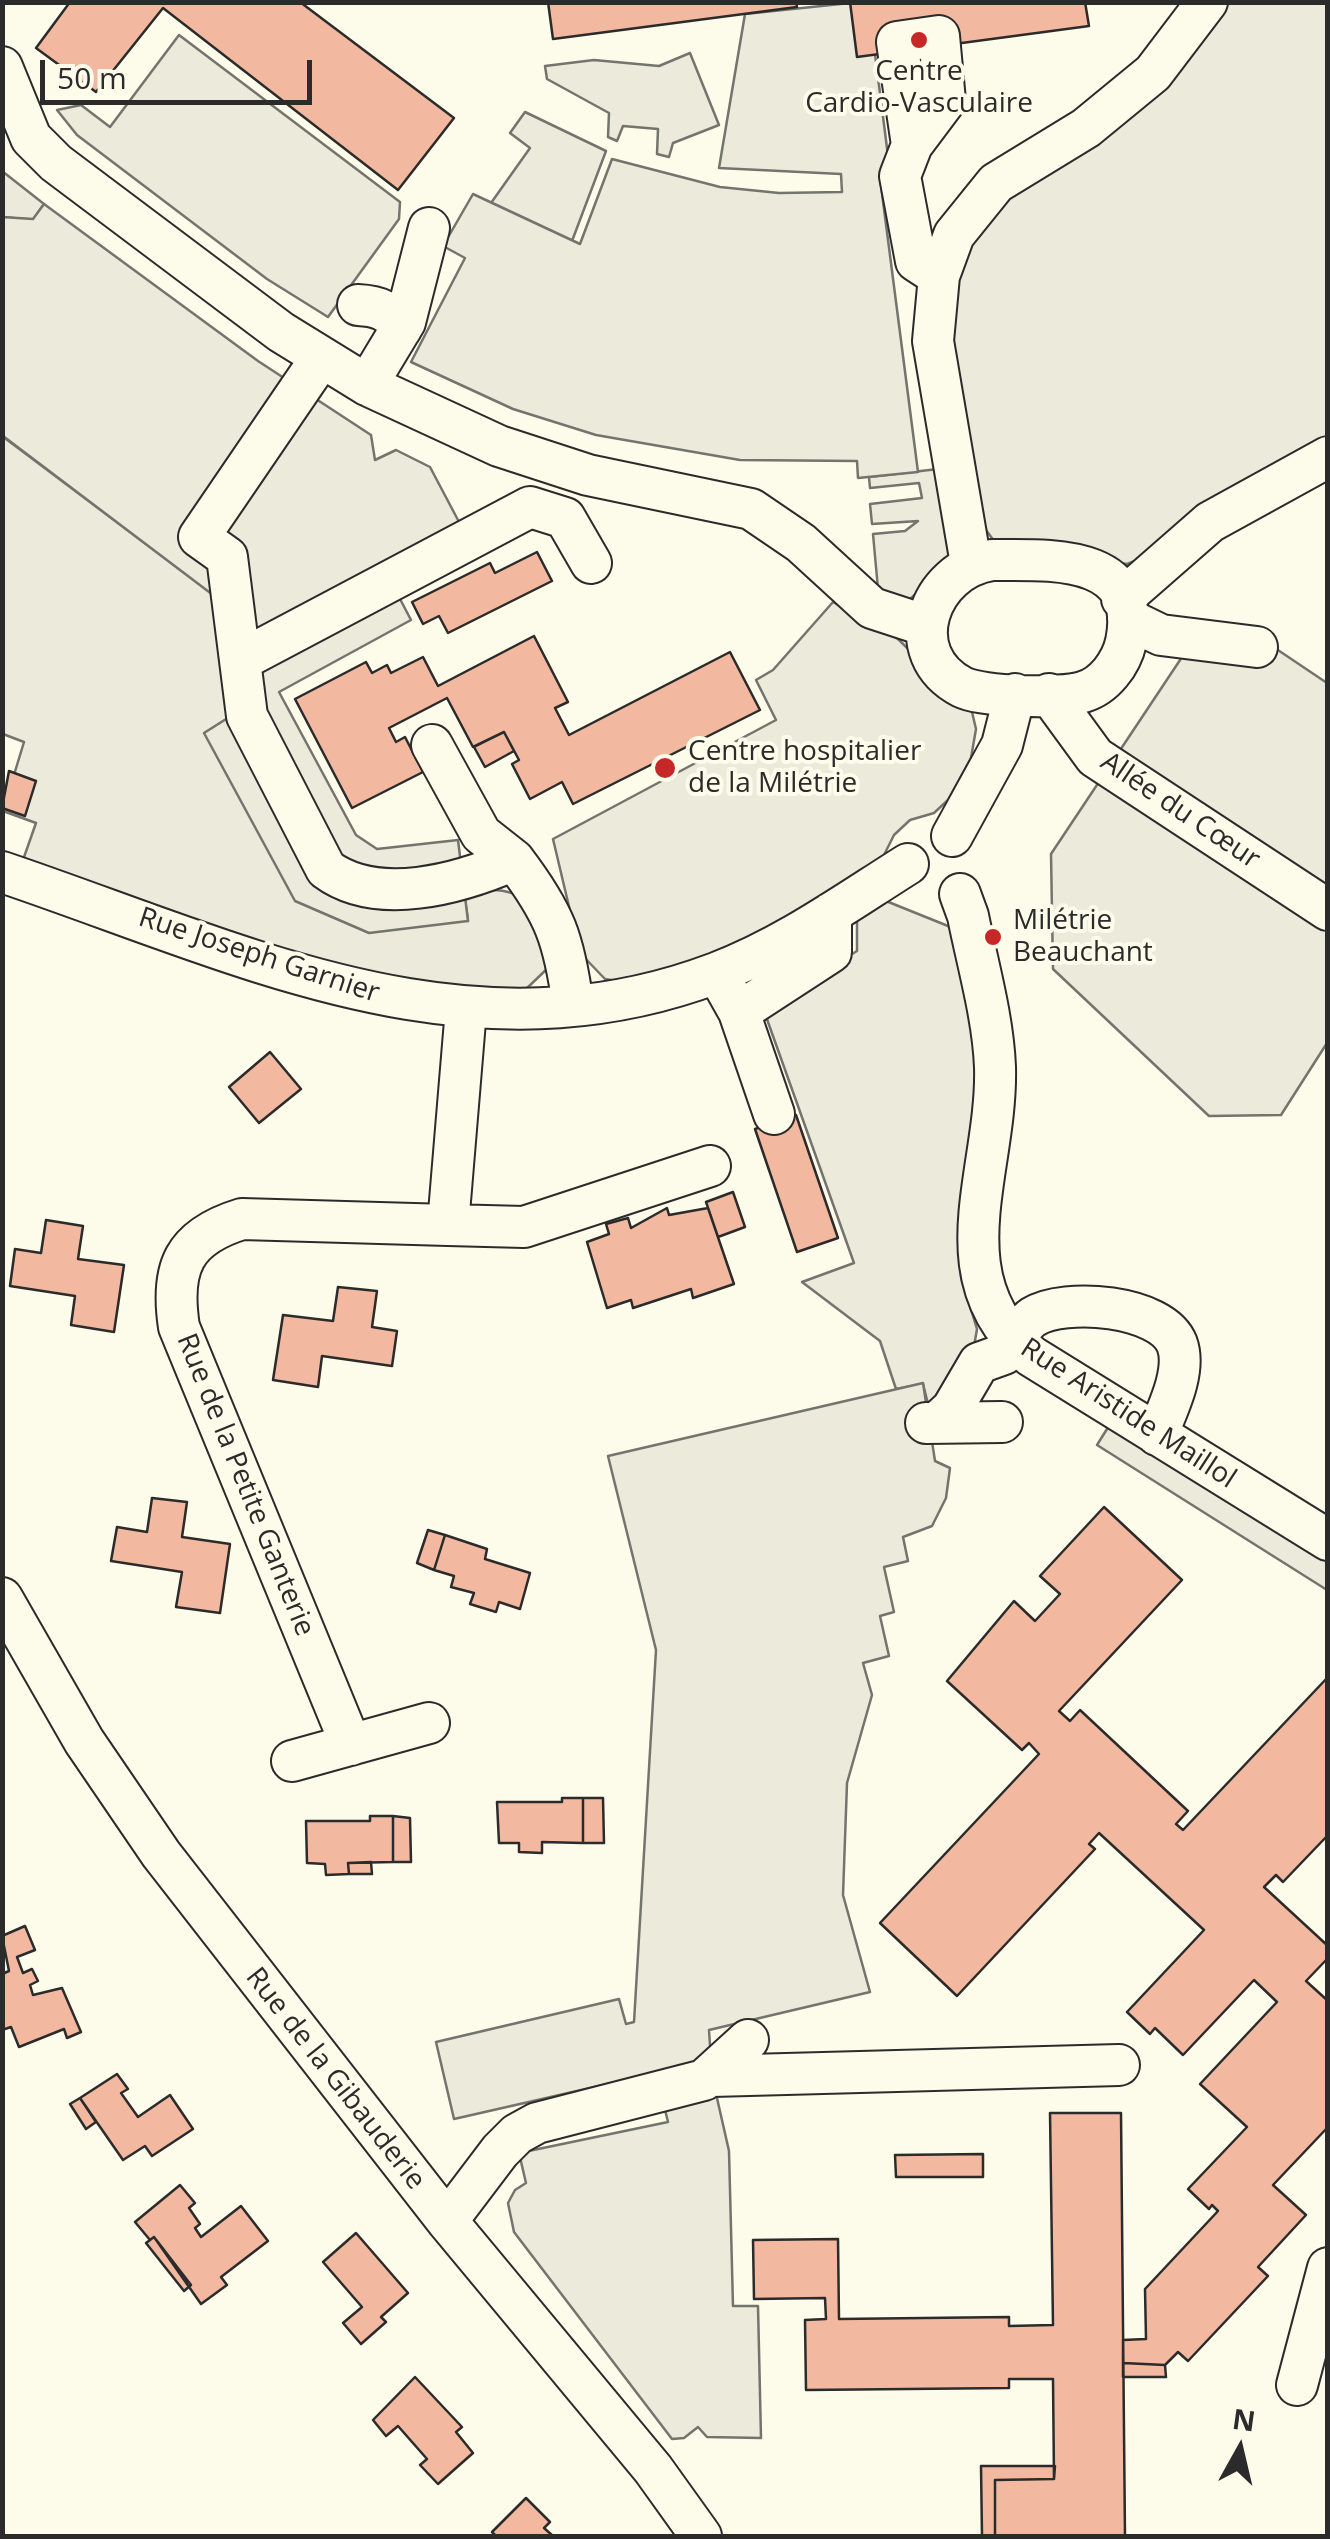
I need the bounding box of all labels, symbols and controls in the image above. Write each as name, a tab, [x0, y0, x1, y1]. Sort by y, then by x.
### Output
marker: Centre Cardio-Vasculaire	[908, 29, 930, 51]
scale bar	[45, 40, 318, 102]
place label: Centre Cardio-Vasculaire	[805, 55, 1033, 121]
text: 50 m	[57, 57, 127, 98]
place label: Centre hospitalier de la Milétrie	[688, 735, 921, 801]
street label: Allée du Cœur	[1094, 745, 1266, 877]
marker: Centre hospitalier de la Milétrie	[652, 755, 678, 781]
street label: Rue Joseph Garnier	[134, 901, 384, 1011]
place label: Milétrie Beauchant	[1013, 904, 1153, 970]
marker: Milétrie Beauchant	[982, 926, 1004, 948]
street label: Rue de la Petite Ganterie	[169, 1329, 321, 1641]
street label: Rue Aristide Maillol	[1014, 1332, 1242, 1496]
street label: Rue de la Gibauderie	[238, 1962, 432, 2196]
north arrow	[1190, 2399, 1290, 2499]
text: N	[1230, 2399, 1258, 2440]

